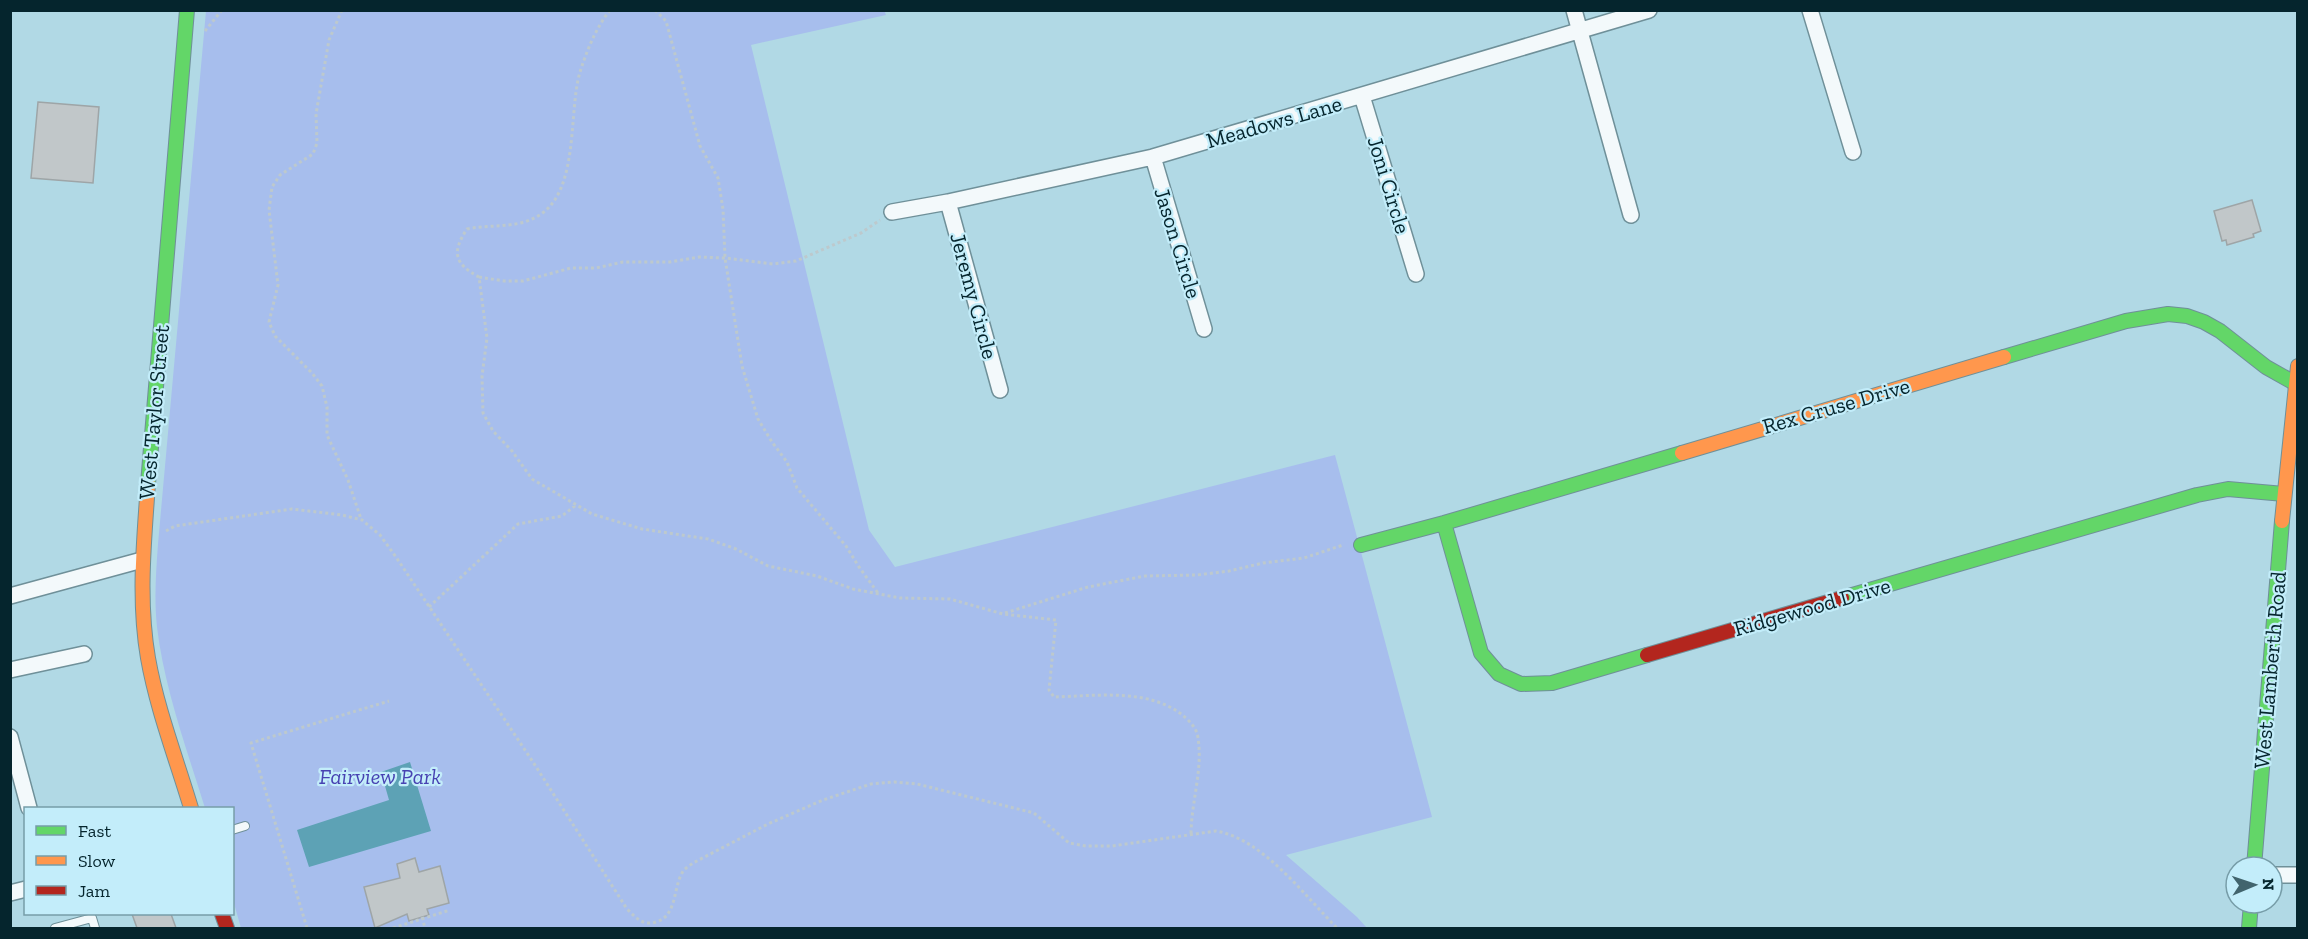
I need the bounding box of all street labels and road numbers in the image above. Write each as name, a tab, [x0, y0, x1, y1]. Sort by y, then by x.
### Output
street label: Meadows Lane	[1203, 90, 1345, 154]
street label: Joni Circle	[1361, 133, 1417, 237]
street label: Jason Circle	[1148, 184, 1208, 302]
street label: Jeremy Circle	[944, 230, 1004, 362]
street label: West Taylor Street	[133, 323, 175, 501]
street label: Rex Cruse Drive	[1759, 372, 1913, 440]
street label: West Lamberth Road	[2248, 570, 2292, 770]
street label: Ridgewood Drive	[1730, 572, 1894, 642]

